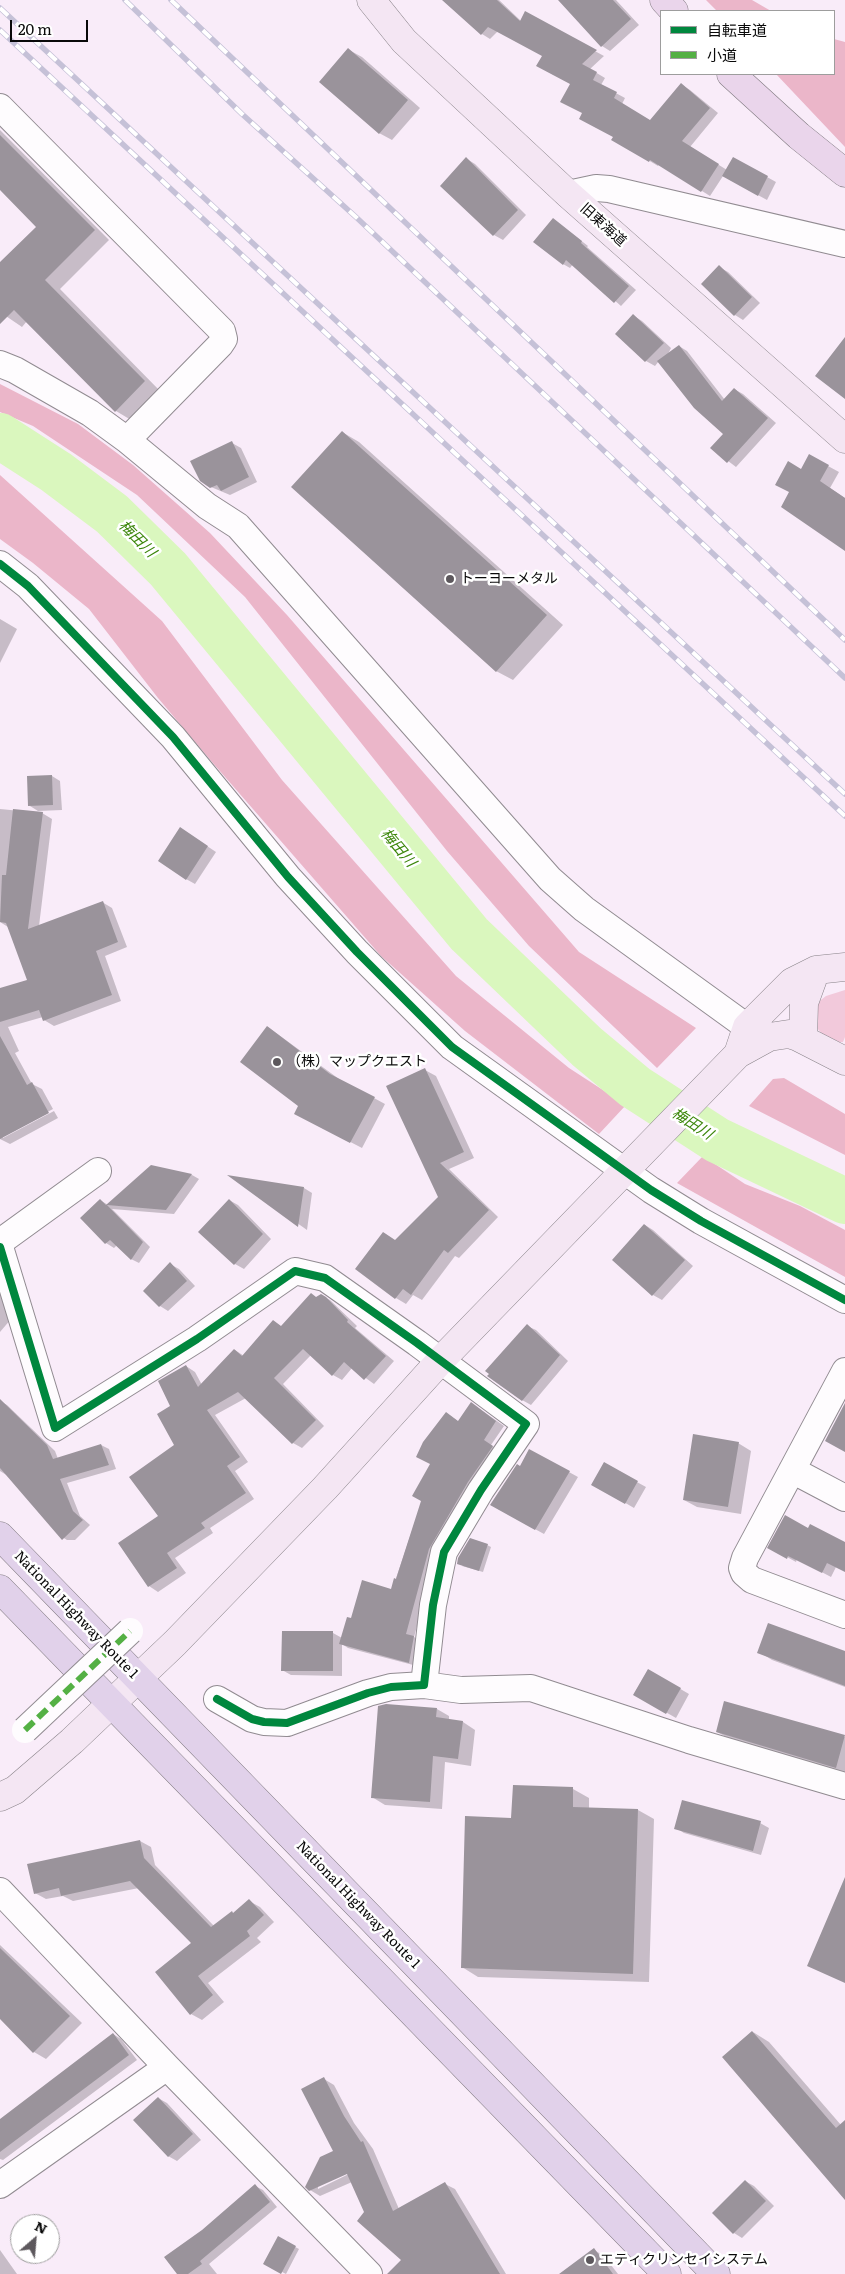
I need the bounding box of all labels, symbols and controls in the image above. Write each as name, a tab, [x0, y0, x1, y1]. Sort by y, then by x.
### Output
scale bar	[12, 10, 90, 42]
legend	[660, 10, 835, 75]
text: 20 m	[18, 17, 52, 40]
text: 自転車道	[707, 18, 767, 41]
text: 小道	[707, 43, 737, 66]
street label: 旧東海道	[577, 200, 629, 250]
water label: 梅田川	[115, 517, 159, 561]
place label: トーヨーメタル	[460, 571, 558, 587]
marker: トーヨーメタル	[444, 573, 456, 585]
water label: 梅田川	[377, 825, 419, 871]
place label: （株）マップクエスト	[287, 1054, 427, 1070]
marker: （株）マップクエスト	[271, 1056, 283, 1068]
water label: 梅田川	[668, 1104, 716, 1144]
street label: National Highway Route 1	[11, 1548, 141, 1682]
street label: National Highway Route 1	[293, 1838, 423, 1972]
north arrow	[10, 2214, 60, 2264]
text: N	[32, 2215, 51, 2238]
place label: エティクリンセイシステム	[600, 2252, 768, 2268]
marker: エティクリンセイシステム	[584, 2254, 596, 2266]

